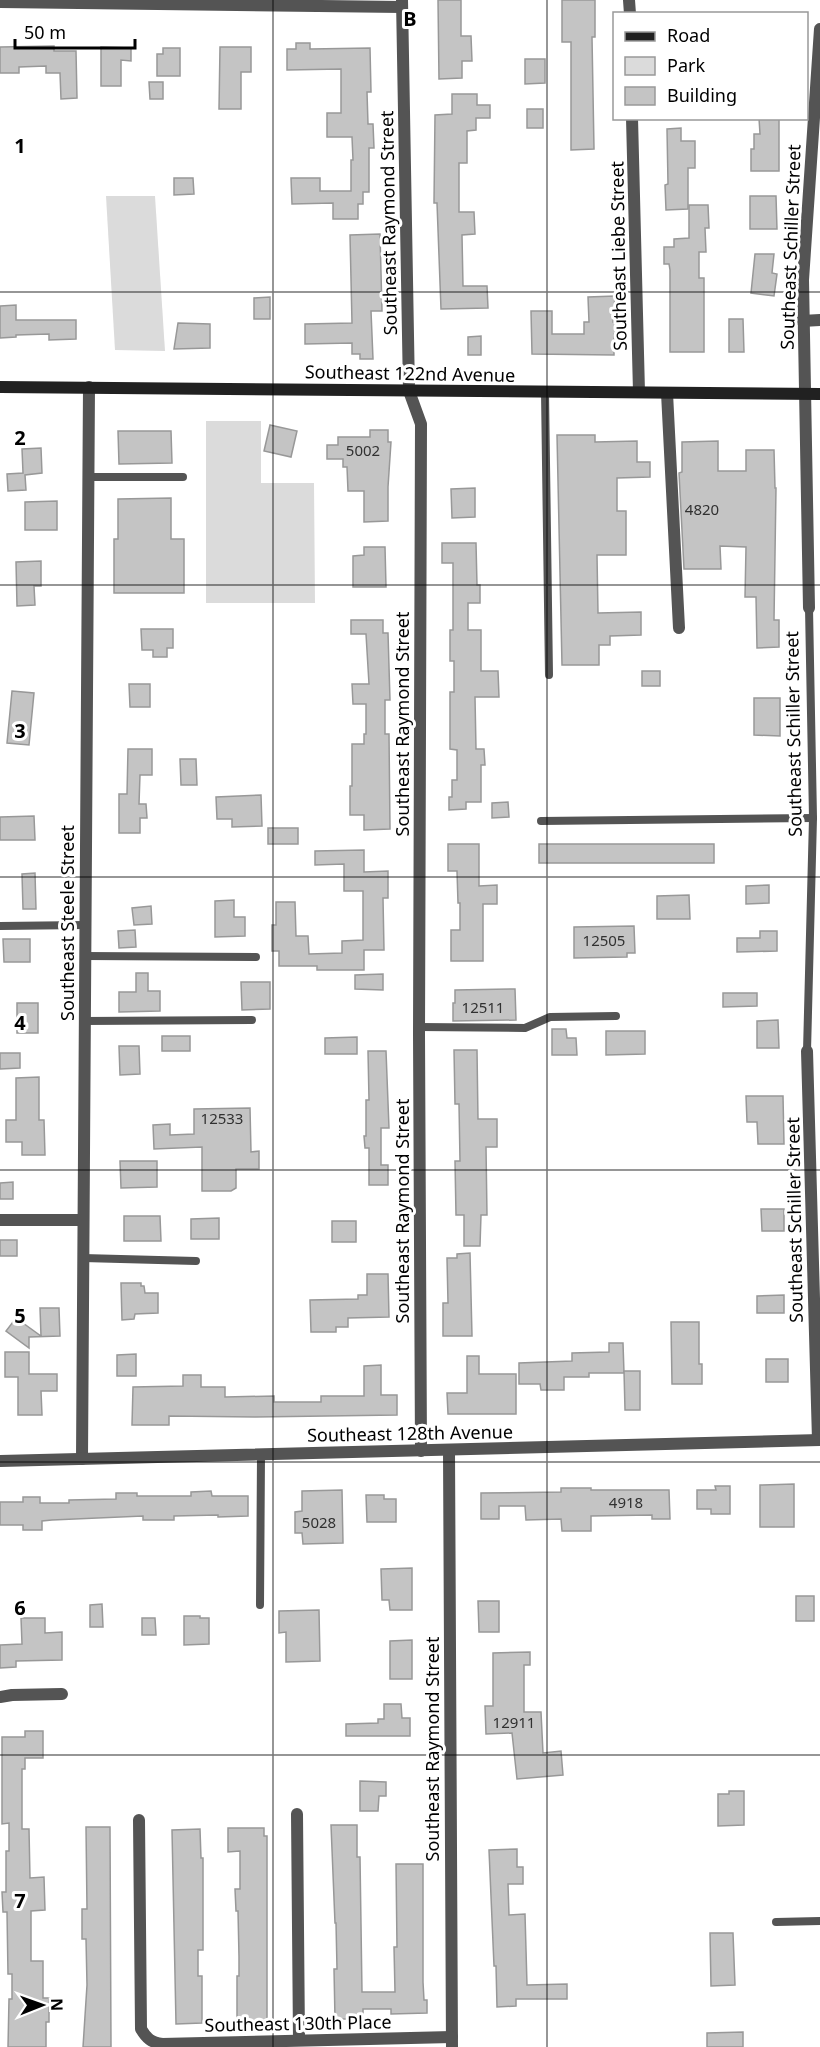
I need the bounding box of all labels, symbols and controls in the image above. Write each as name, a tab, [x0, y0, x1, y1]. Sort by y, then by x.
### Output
text: B	[403, 5, 417, 32]
scale bar	[15, 12, 135, 50]
legend	[613, 12, 808, 120]
text: 50 m	[24, 20, 66, 44]
text: Road	[667, 23, 710, 47]
text: Park	[667, 53, 705, 77]
text: Building	[667, 83, 737, 107]
street label: Southeast Raymond Street	[374, 110, 402, 336]
text: 1	[14, 132, 26, 159]
street label: Southeast Schiller Street	[774, 143, 806, 350]
street label: Southeast Liebe Street	[604, 160, 632, 351]
street label: Southeast 122nd Avenue	[305, 359, 515, 387]
text: 2	[14, 424, 26, 451]
house number: 5002	[346, 440, 380, 460]
house number: 4820	[685, 499, 719, 519]
street label: Southeast Raymond Street	[390, 611, 414, 836]
street label: Southeast Schiller Street	[779, 630, 807, 837]
text: 3	[14, 717, 26, 744]
street label: Southeast Steele Street	[55, 825, 79, 1021]
house number: 12505	[583, 930, 625, 950]
house number: 12511	[462, 997, 504, 1017]
text: 4	[14, 1009, 26, 1036]
street label: Southeast Raymond Street	[390, 1098, 414, 1323]
house number: 12533	[201, 1108, 243, 1128]
street label: Southeast Schiller Street	[780, 1116, 808, 1323]
text: 5	[14, 1302, 26, 1329]
street label: Southeast 128th Avenue	[307, 1419, 513, 1447]
house number: 4918	[609, 1492, 643, 1512]
house number: 5028	[302, 1512, 336, 1532]
text: 6	[14, 1594, 26, 1621]
street label: Southeast Raymond Street	[420, 1636, 444, 1861]
house number: 12911	[493, 1712, 535, 1732]
text: 7	[14, 1887, 26, 1914]
north arrow	[12, 1975, 72, 2035]
text: N	[46, 1998, 68, 2011]
street label: Southeast 130th Place	[204, 2009, 392, 2037]

